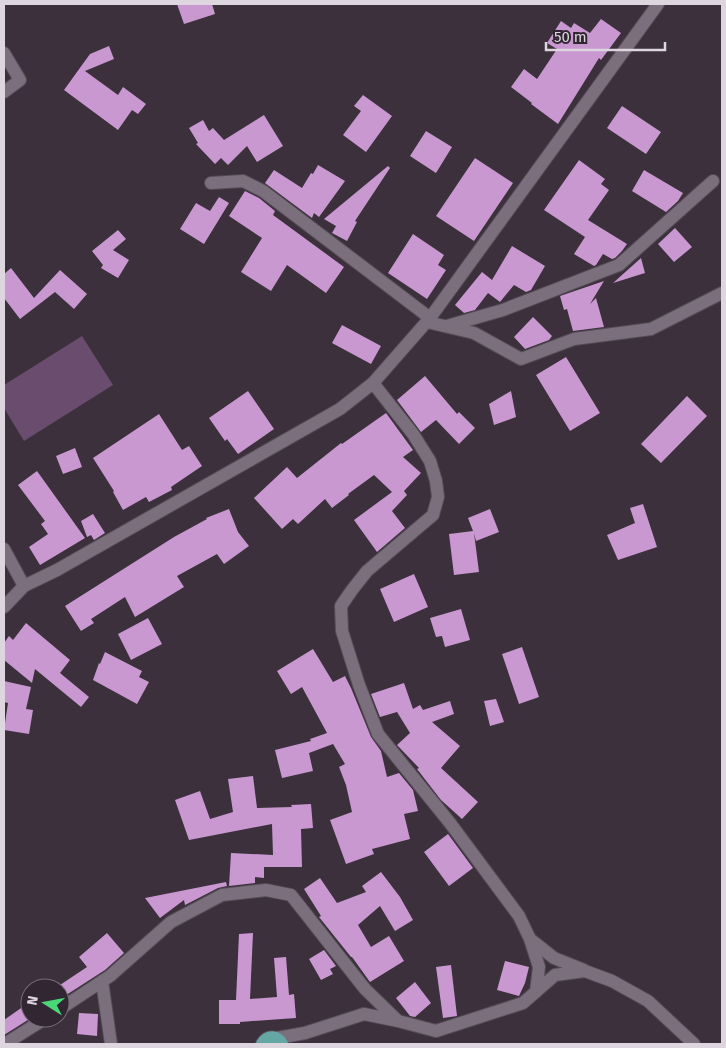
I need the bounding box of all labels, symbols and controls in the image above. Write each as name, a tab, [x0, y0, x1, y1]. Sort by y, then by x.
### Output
scale bar	[546, 20, 665, 52]
text: 50 m	[554, 28, 587, 46]
north arrow	[20, 978, 70, 1028]
text: N	[23, 994, 42, 1007]

